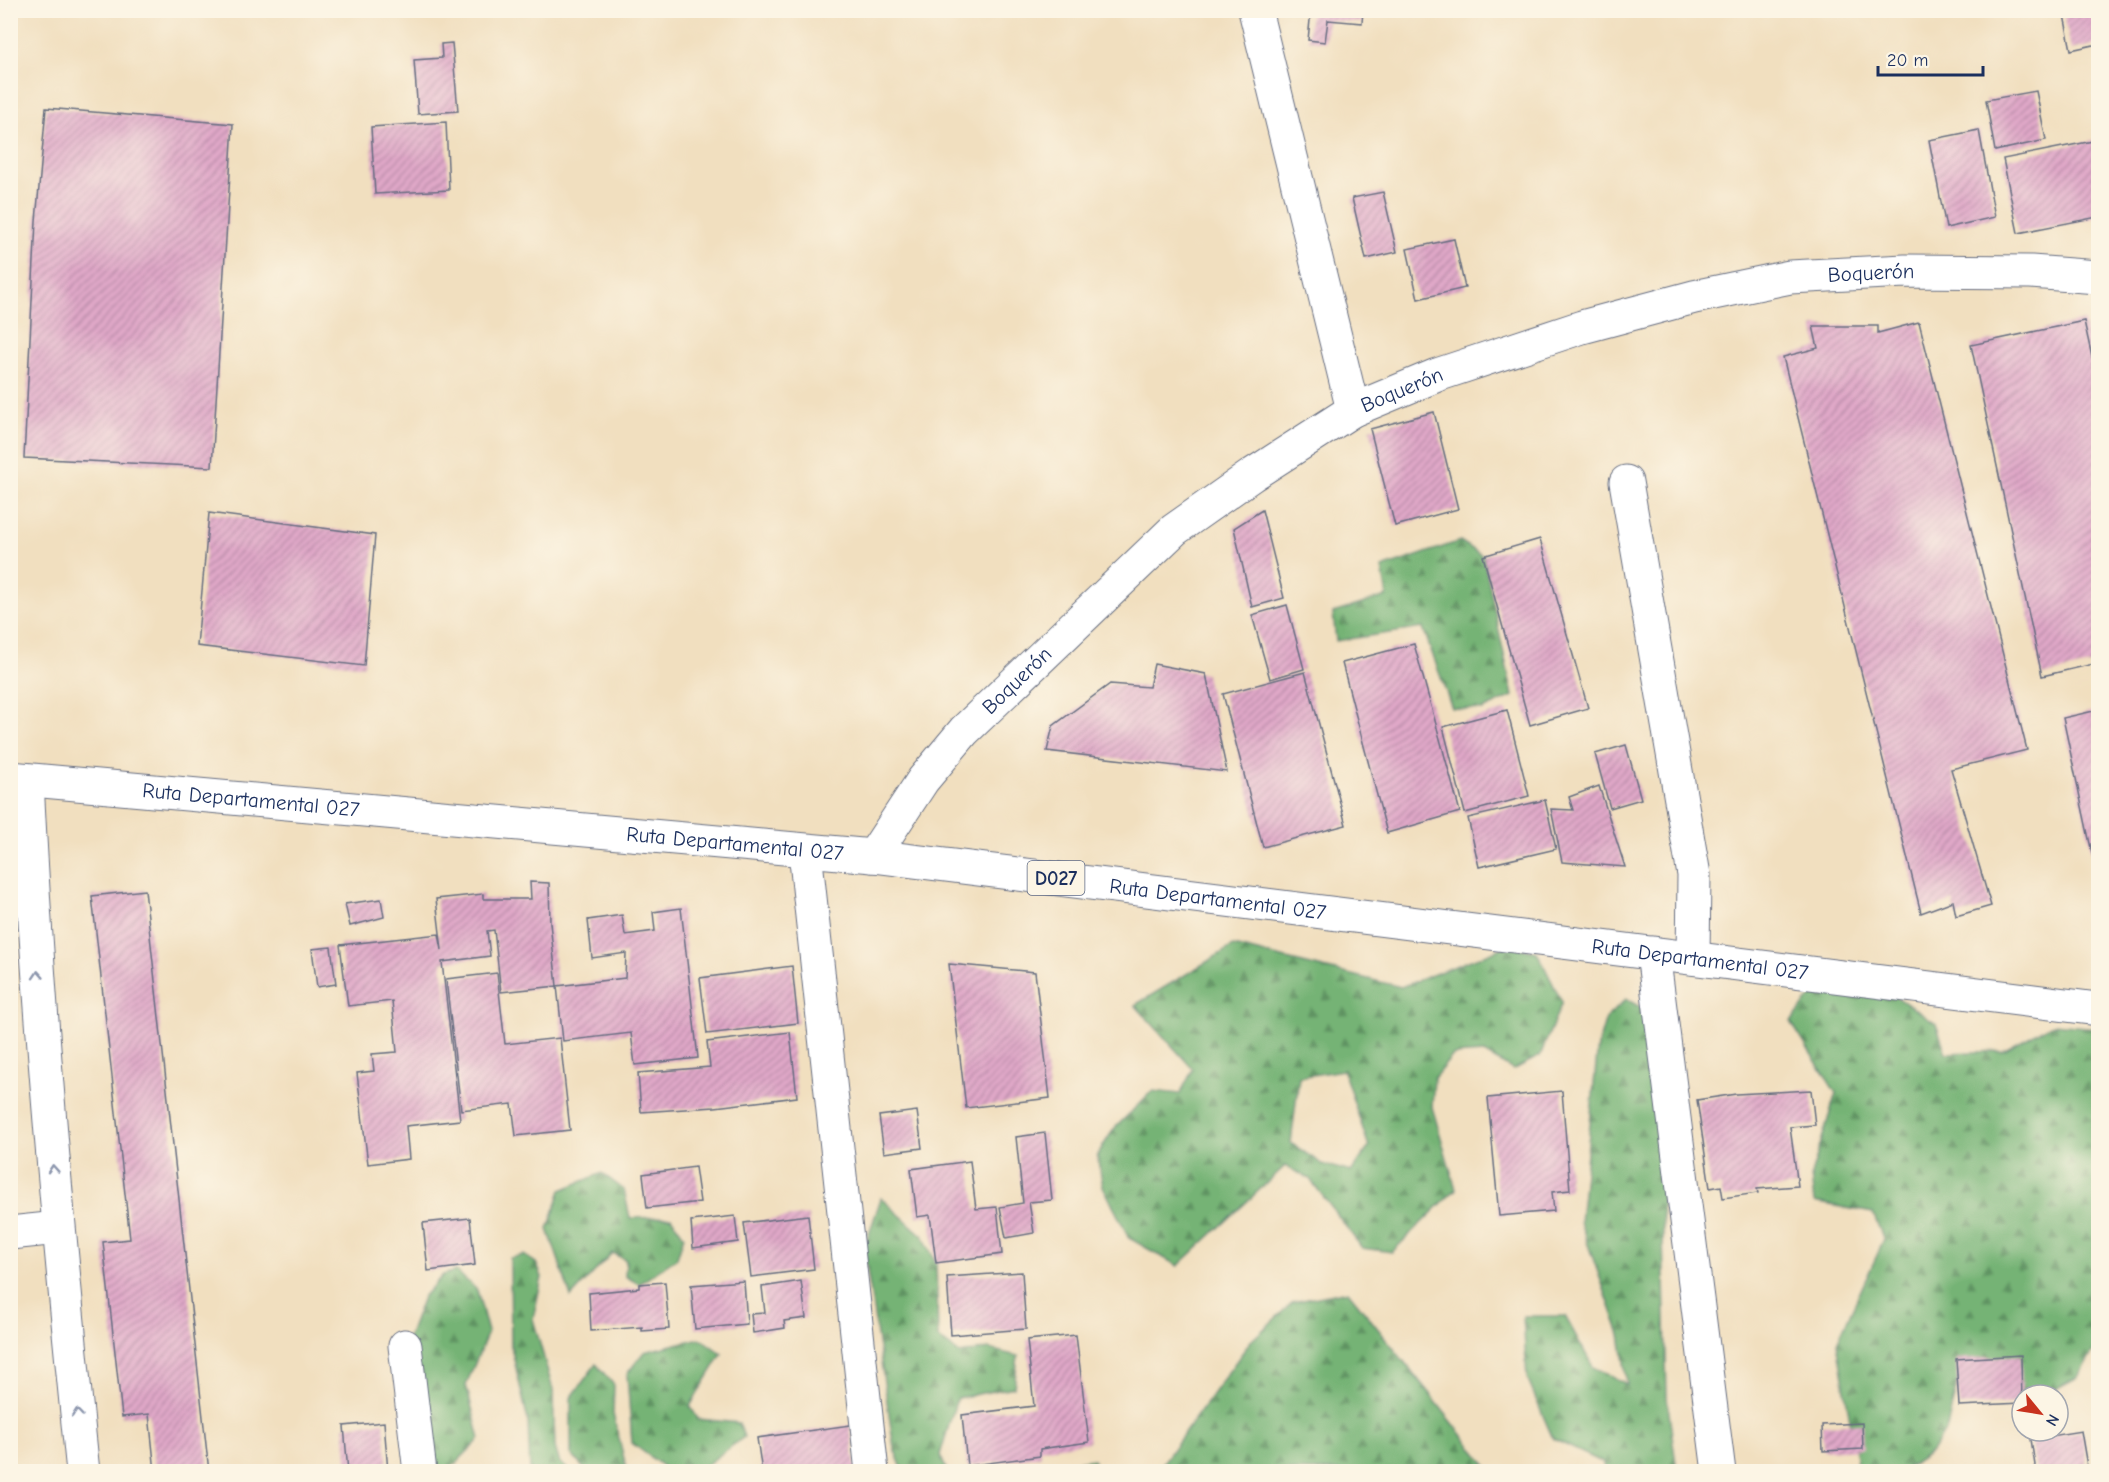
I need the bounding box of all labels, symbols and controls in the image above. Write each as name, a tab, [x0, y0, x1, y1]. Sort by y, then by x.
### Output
scale bar	[1878, 39, 1983, 77]
text: 20 m	[1887, 50, 1928, 71]
street label: Boquerón	[1827, 259, 1914, 287]
street label: Boquerón	[1357, 362, 1446, 417]
street label: Boquerón	[977, 642, 1056, 719]
street label: Ruta Departamental 027	[141, 778, 361, 822]
street label: Ruta Departamental 027	[625, 822, 845, 865]
road number: D027	[1028, 861, 1084, 895]
street label: Ruta Departamental 027	[1108, 874, 1327, 924]
street label: Ruta Departamental 027	[1590, 934, 1810, 985]
one-way arrow	[32, 970, 45, 979]
one-way arrow	[47, 1165, 60, 1174]
north arrow	[2010, 1383, 2070, 1443]
one-way arrow	[71, 1409, 84, 1418]
text: N	[2042, 1411, 2063, 1429]

